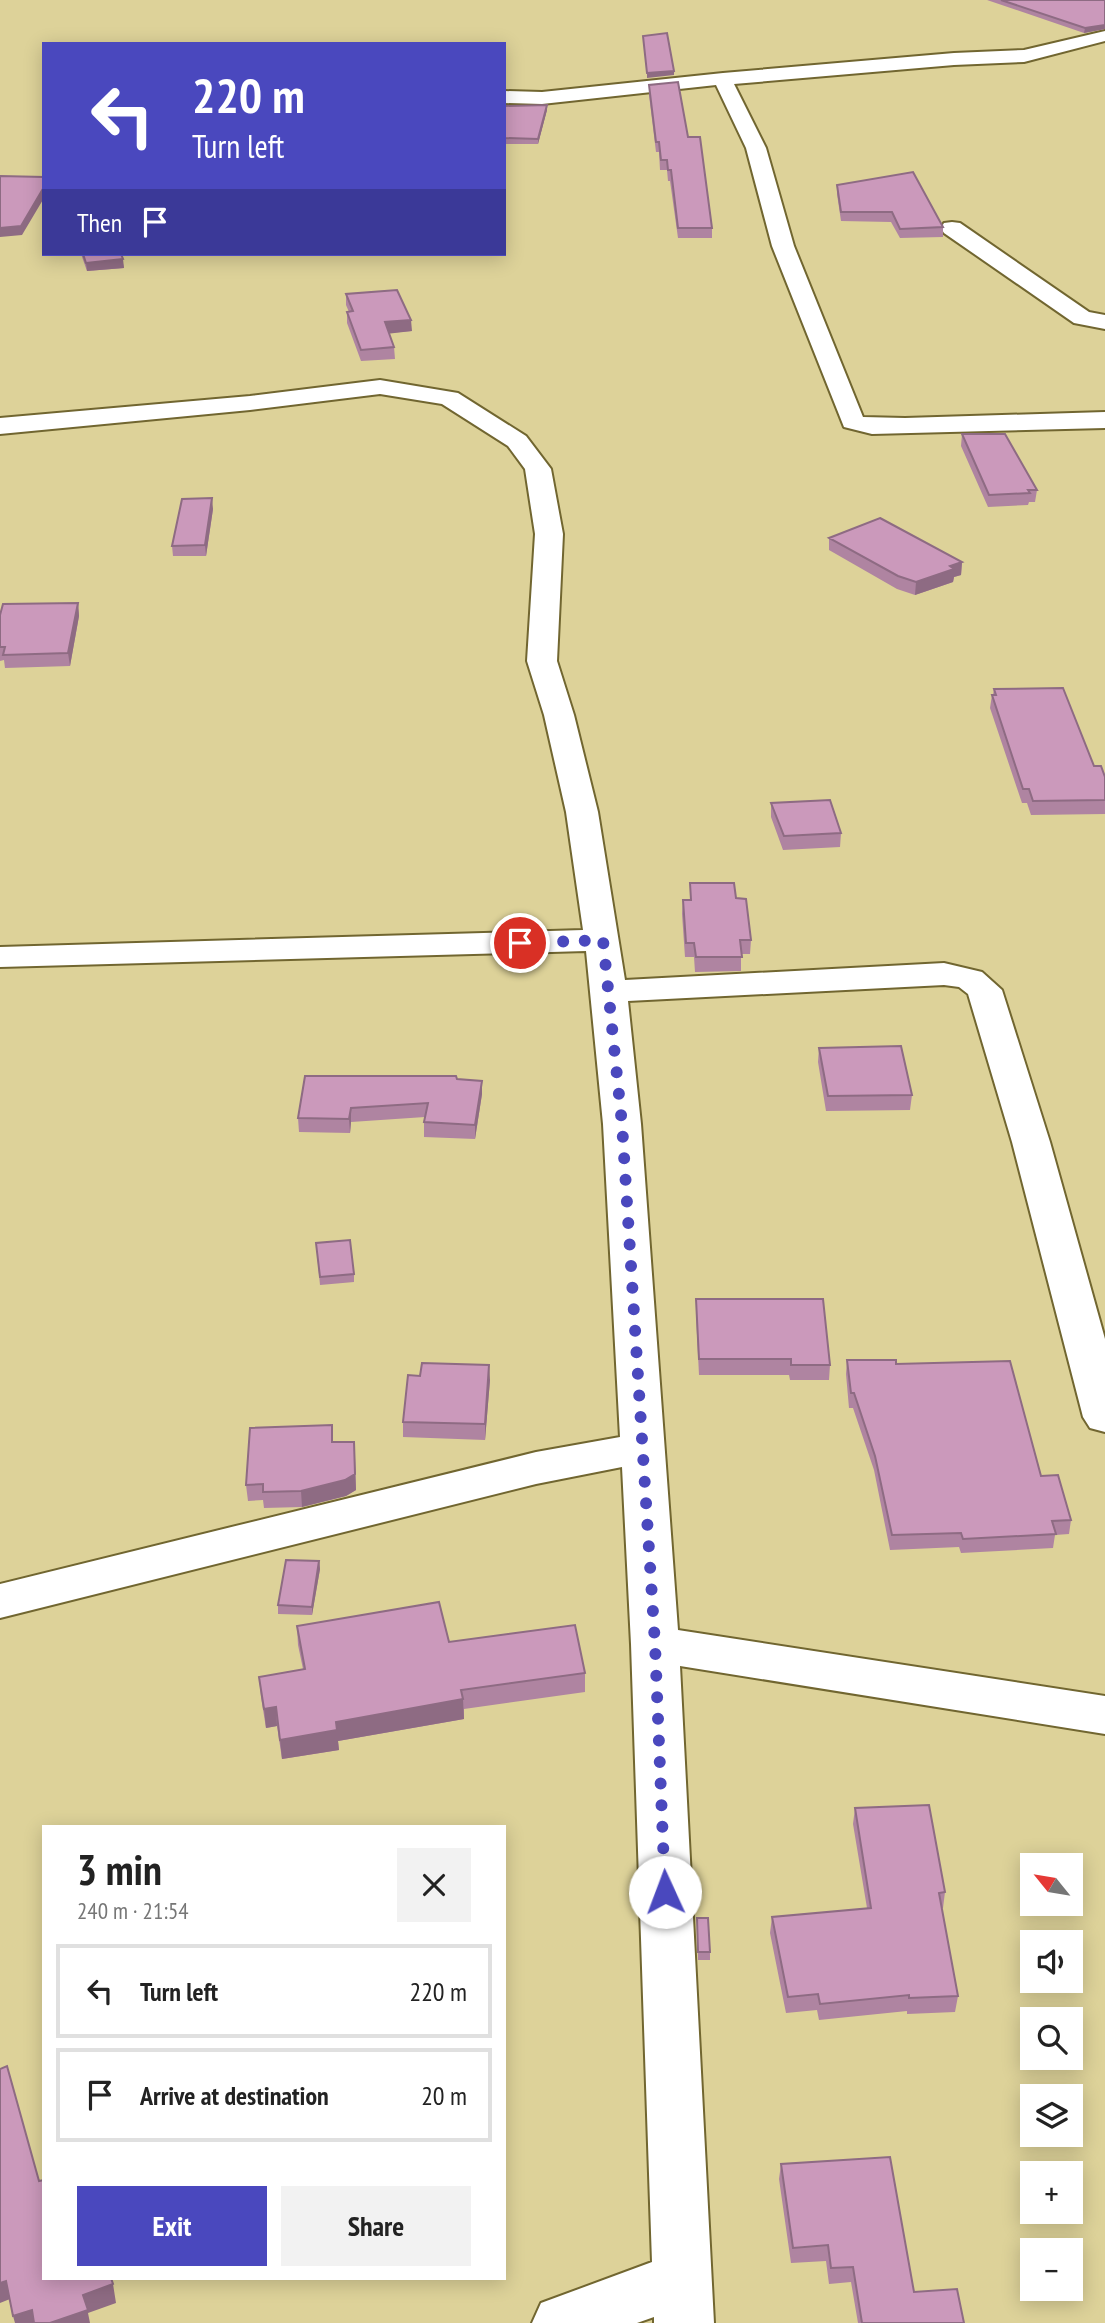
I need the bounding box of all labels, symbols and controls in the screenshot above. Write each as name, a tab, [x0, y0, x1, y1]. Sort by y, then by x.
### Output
text: 220 m	[192, 63, 305, 127]
icon: left	[77, 70, 168, 161]
text: Turn left	[192, 125, 284, 167]
icon: arrive	[136, 203, 174, 241]
text: Then	[77, 206, 122, 239]
pin	[490, 913, 550, 973]
icon: arrive	[501, 924, 539, 962]
text: 3 min	[77, 1842, 162, 1897]
button: close	[397, 1848, 471, 1922]
north arrow	[1020, 1853, 1083, 1916]
map controls	[1020, 1853, 1083, 2301]
position arrow	[628, 1855, 702, 1929]
text: 240 m · 21:54	[77, 1896, 189, 1925]
button: sound	[1020, 1930, 1083, 1993]
icon: left	[81, 1972, 119, 2010]
text: Turn left	[140, 1975, 218, 2008]
text: 220 m	[409, 1975, 467, 2008]
button: search	[1020, 2007, 1083, 2070]
icon: arrive	[81, 2076, 119, 2114]
text: Arrive at destination	[140, 2079, 329, 2112]
text: 20 m	[421, 2079, 467, 2112]
button: layers	[1020, 2084, 1083, 2147]
button: +	[1020, 2161, 1083, 2224]
button: Exit	[77, 2186, 267, 2266]
button: Share	[281, 2186, 471, 2266]
button: −	[1020, 2238, 1083, 2301]

